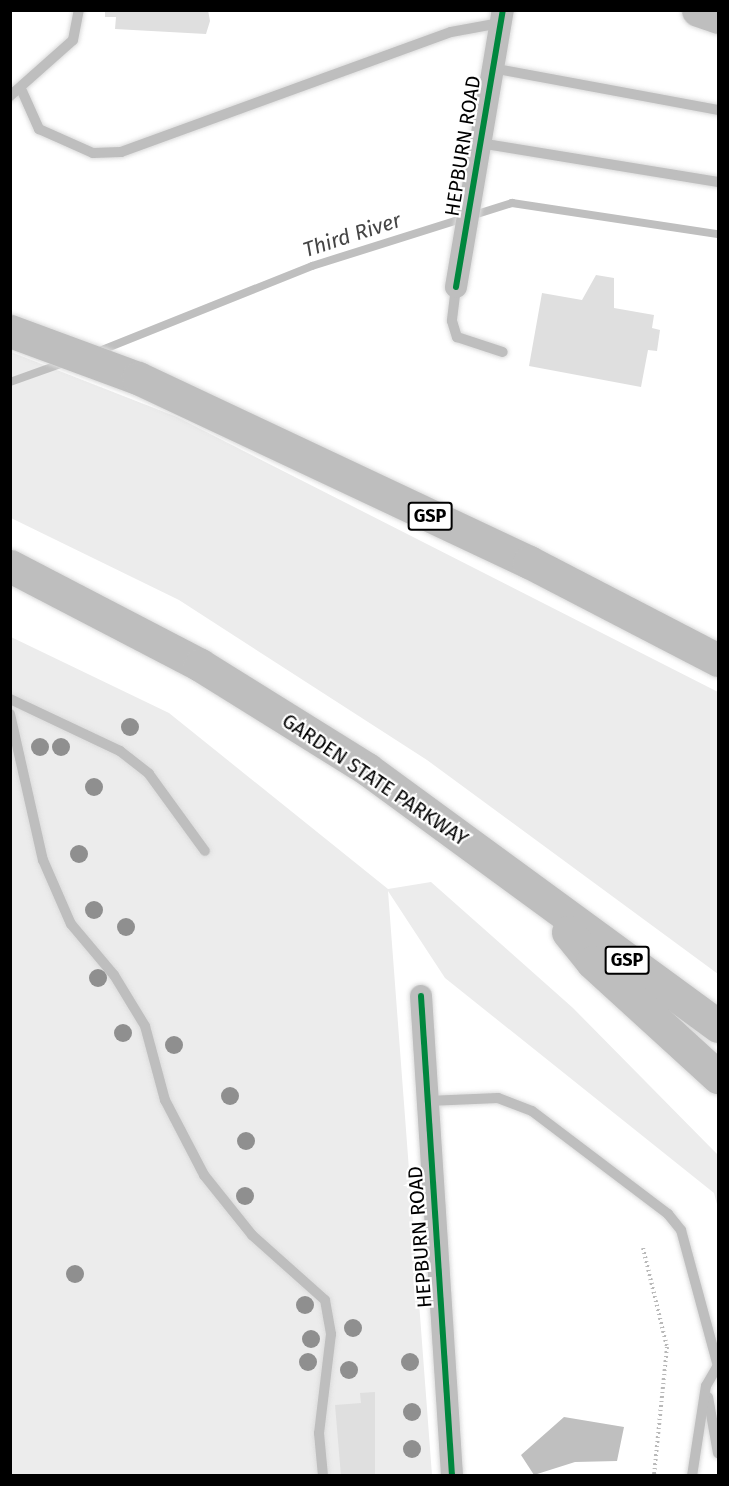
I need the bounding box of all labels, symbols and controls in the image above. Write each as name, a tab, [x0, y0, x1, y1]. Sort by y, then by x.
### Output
street label: HEPBURN ROAD	[440, 74, 486, 218]
water label: Third River	[300, 207, 404, 263]
road number: GSP	[408, 501, 452, 531]
street label: GARDEN STATE PARKWAY	[277, 709, 473, 851]
road number: GSP	[604, 945, 650, 975]
street label: HEPBURN ROAD	[403, 1165, 437, 1309]

